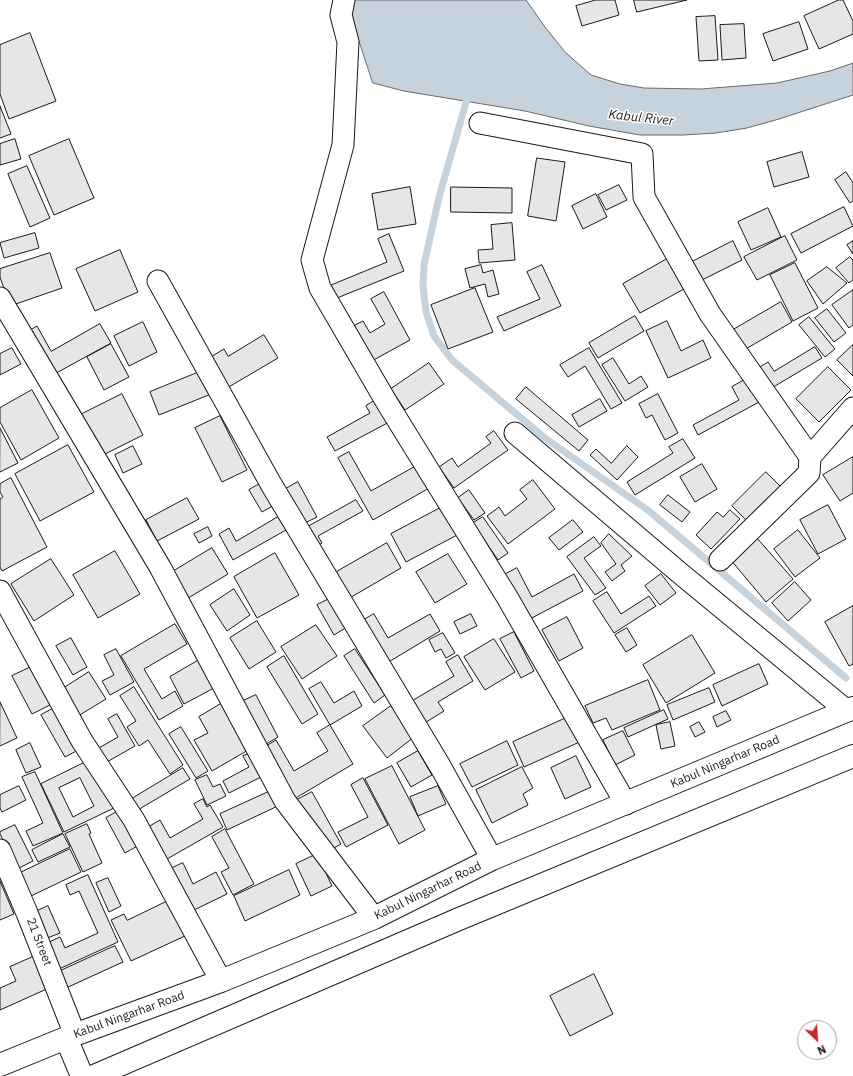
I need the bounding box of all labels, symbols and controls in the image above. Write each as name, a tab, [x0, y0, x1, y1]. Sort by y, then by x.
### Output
water label: Kabul River	[608, 107, 674, 129]
street label: Kabul Ningarhar Road	[668, 732, 782, 792]
street label: Kabul Ningarhar Road	[372, 859, 484, 923]
street label: 21 Street	[23, 916, 55, 968]
street label: Kabul Ningarhar Road	[71, 988, 187, 1042]
north arrow	[797, 1020, 837, 1060]
text: N	[815, 1042, 828, 1058]

